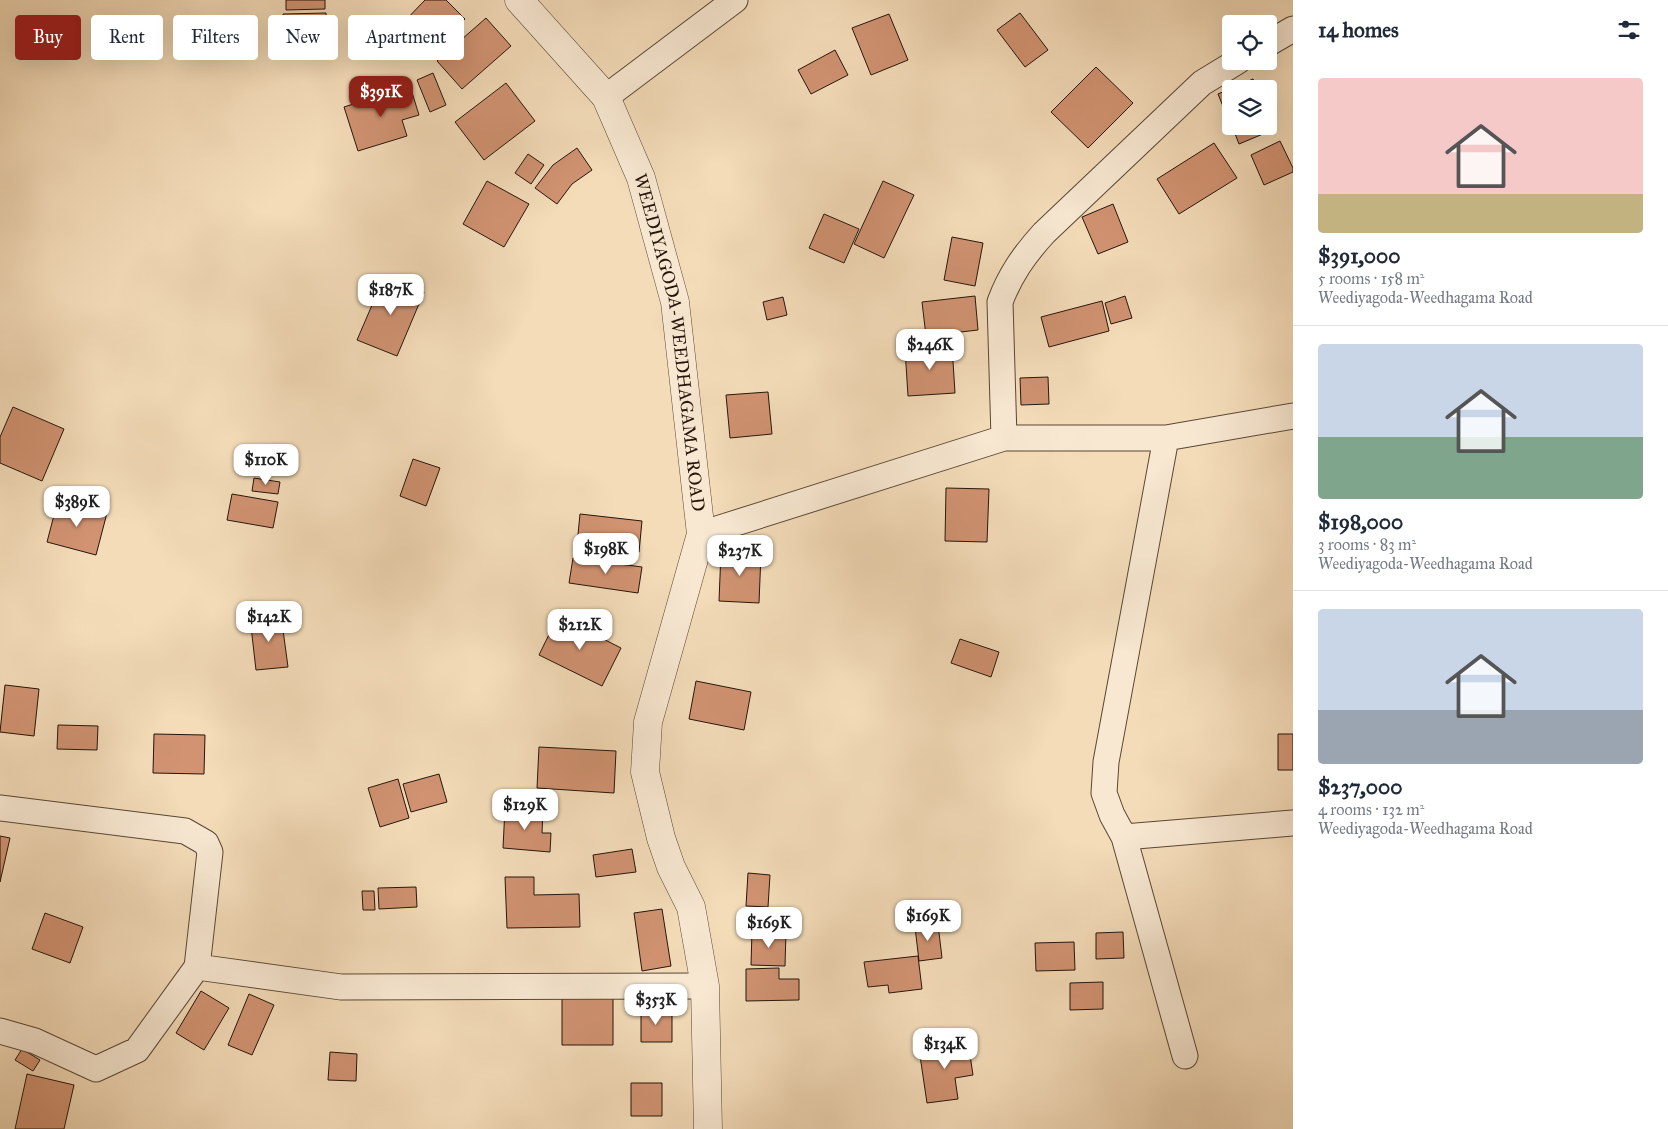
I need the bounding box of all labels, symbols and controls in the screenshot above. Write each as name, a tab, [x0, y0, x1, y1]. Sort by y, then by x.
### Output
chip: Buy	[15, 15, 81, 60]
chip: Rent	[91, 15, 163, 60]
chip: Filters	[173, 15, 258, 60]
chip: New	[268, 15, 338, 60]
chip: Apartment	[348, 15, 464, 60]
map controls	[1222, 15, 1277, 135]
button: locate	[1222, 15, 1277, 70]
icon: filters	[1615, 16, 1643, 44]
text: 14 homes	[1318, 17, 1399, 43]
pin: $391K	[346, 76, 416, 118]
button: layers	[1222, 80, 1277, 135]
text: $391K	[360, 82, 402, 101]
icon: home	[1436, 111, 1526, 201]
street label: WEEDIYAGODA-WEEDHAGAMA ROAD	[629, 171, 709, 513]
text: $391,000	[1318, 243, 1401, 269]
text: 5 rooms · 158 m²	[1318, 269, 1424, 288]
pin: $187K	[356, 274, 426, 316]
text: $187K	[369, 280, 413, 299]
text: Weediyagoda-Weedhagama Road	[1318, 288, 1533, 307]
pin: $246K	[895, 328, 965, 371]
text: $246K	[907, 335, 953, 354]
icon: home	[1436, 376, 1526, 466]
pin: $110K	[231, 444, 301, 486]
text: $110K	[245, 450, 287, 469]
pin: $389K	[42, 486, 112, 528]
text: $389K	[55, 492, 99, 511]
text: $198,000	[1318, 509, 1403, 535]
pin: $198K	[571, 532, 641, 575]
pin: $237K	[705, 534, 775, 577]
text: 3 rooms · 83 m²	[1318, 535, 1416, 554]
text: $198K	[584, 539, 628, 558]
text: $237K	[718, 541, 762, 560]
text: Weediyagoda-Weedhagama Road	[1318, 554, 1533, 573]
pin: $142K	[234, 600, 304, 643]
text: $142K	[247, 607, 291, 626]
pin: $212K	[545, 608, 615, 651]
text: $212K	[558, 615, 602, 634]
icon: home	[1436, 641, 1526, 731]
text: $237,000	[1318, 774, 1402, 800]
pin: $129K	[490, 788, 560, 831]
text: $129K	[503, 795, 547, 814]
text: 4 rooms · 132 m²	[1318, 800, 1424, 819]
text: Weediyagoda-Weedhagama Road	[1318, 819, 1533, 838]
pin: $169K	[893, 900, 963, 942]
pin: $169K	[734, 906, 804, 949]
text: $169K	[906, 906, 950, 925]
text: $169K	[747, 913, 791, 932]
pin: $353K	[621, 984, 691, 1026]
text: $353K	[635, 990, 677, 1009]
pin: $134K	[910, 1028, 980, 1070]
text: $134K	[924, 1034, 966, 1053]

